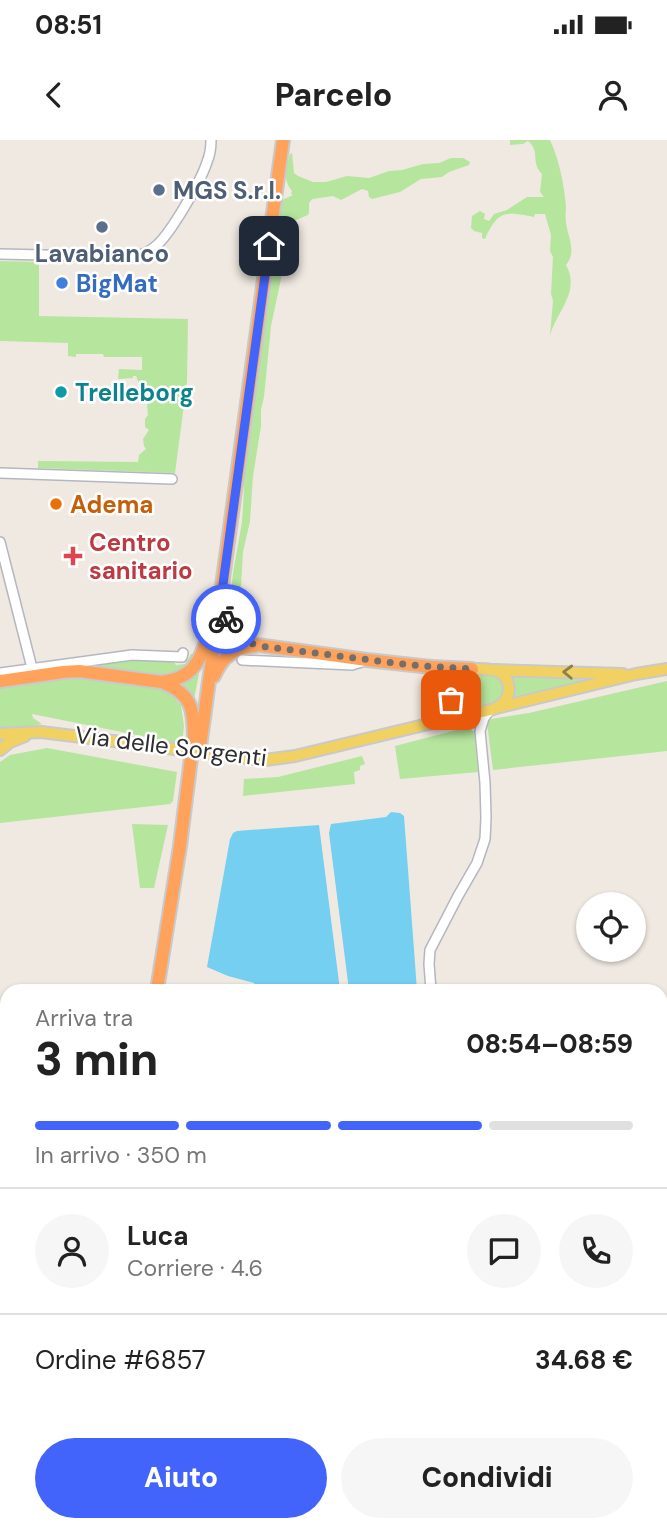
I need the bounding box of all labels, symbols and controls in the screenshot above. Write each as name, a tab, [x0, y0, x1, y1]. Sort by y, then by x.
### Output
text: 08:51	[35, 8, 102, 42]
text: Parcelo	[275, 74, 392, 116]
icon: back	[35, 76, 73, 114]
icon: person	[594, 76, 632, 114]
place label: MGS S.r.l.	[173, 175, 281, 206]
marker: MGS S.r.l.	[151, 182, 167, 198]
pin	[239, 216, 299, 276]
marker: Lavabianco	[94, 219, 110, 235]
icon: home	[250, 227, 288, 265]
place label: Lavabianco	[35, 238, 169, 269]
place label: BigMat	[76, 268, 158, 299]
marker: BigMat	[54, 275, 70, 291]
place label: Trelleborg	[75, 377, 194, 408]
marker: Trelleborg	[53, 384, 69, 400]
place label: Adema	[70, 489, 153, 520]
marker: Adema	[48, 496, 64, 512]
place label: Centro sanitario	[89, 527, 193, 586]
marker: Centro sanitario	[63, 546, 83, 566]
courier	[191, 584, 261, 654]
icon: bike	[207, 600, 245, 638]
one-way arrow	[562, 665, 573, 680]
pin	[421, 670, 481, 730]
icon: bag	[432, 681, 470, 719]
street label: Via delle Sorgenti	[73, 719, 269, 773]
map controls	[576, 892, 646, 962]
button: locate	[576, 892, 646, 962]
text: Arriva tra	[35, 1003, 133, 1033]
text: 08:54–08:59	[466, 1027, 633, 1061]
text: 3 min	[35, 1029, 158, 1089]
text: In arrivo · 350 m	[35, 1140, 207, 1170]
button: person	[35, 1214, 109, 1288]
button: chat	[467, 1214, 541, 1288]
button: phone	[559, 1214, 633, 1288]
text: Luca	[127, 1219, 189, 1253]
text: Corriere · 4.6	[127, 1253, 263, 1283]
text: Ordine #6857	[35, 1343, 206, 1377]
text: 34.68 €	[535, 1343, 633, 1377]
button: Aiuto	[35, 1438, 327, 1518]
button: Condividi	[341, 1438, 633, 1518]

